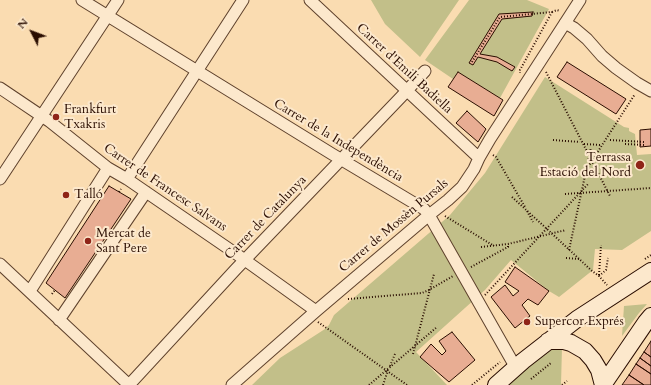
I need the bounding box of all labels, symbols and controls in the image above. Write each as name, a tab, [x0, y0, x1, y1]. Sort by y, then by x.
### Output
north arrow	[12, 12, 52, 52]
text: N	[14, 15, 31, 32]
street label: Carrer d'Emili Badiella	[353, 21, 455, 117]
street label: Carrer de la Independència	[270, 96, 406, 186]
place label: Frankfurt Txakris	[64, 102, 116, 133]
marker: Frankfurt Txakris	[51, 112, 61, 122]
street label: Carrer de Francesc Salvans	[100, 141, 230, 235]
place label: Terrassa Estació del Nord	[539, 150, 631, 181]
marker: Terrassa Estació del Nord	[634, 159, 646, 171]
street label: Carrer de Catalunya	[222, 173, 310, 263]
street label: Carrer de Mossèn Pursals	[336, 176, 452, 276]
place label: Talló	[74, 187, 103, 203]
marker: Talló	[61, 190, 71, 200]
place label: Mercat de Sant Pere	[96, 226, 151, 257]
marker: Mercat de Sant Pere	[83, 236, 93, 246]
place label: Supercor Exprés	[535, 314, 624, 330]
marker: Supercor Exprés	[522, 317, 532, 327]

